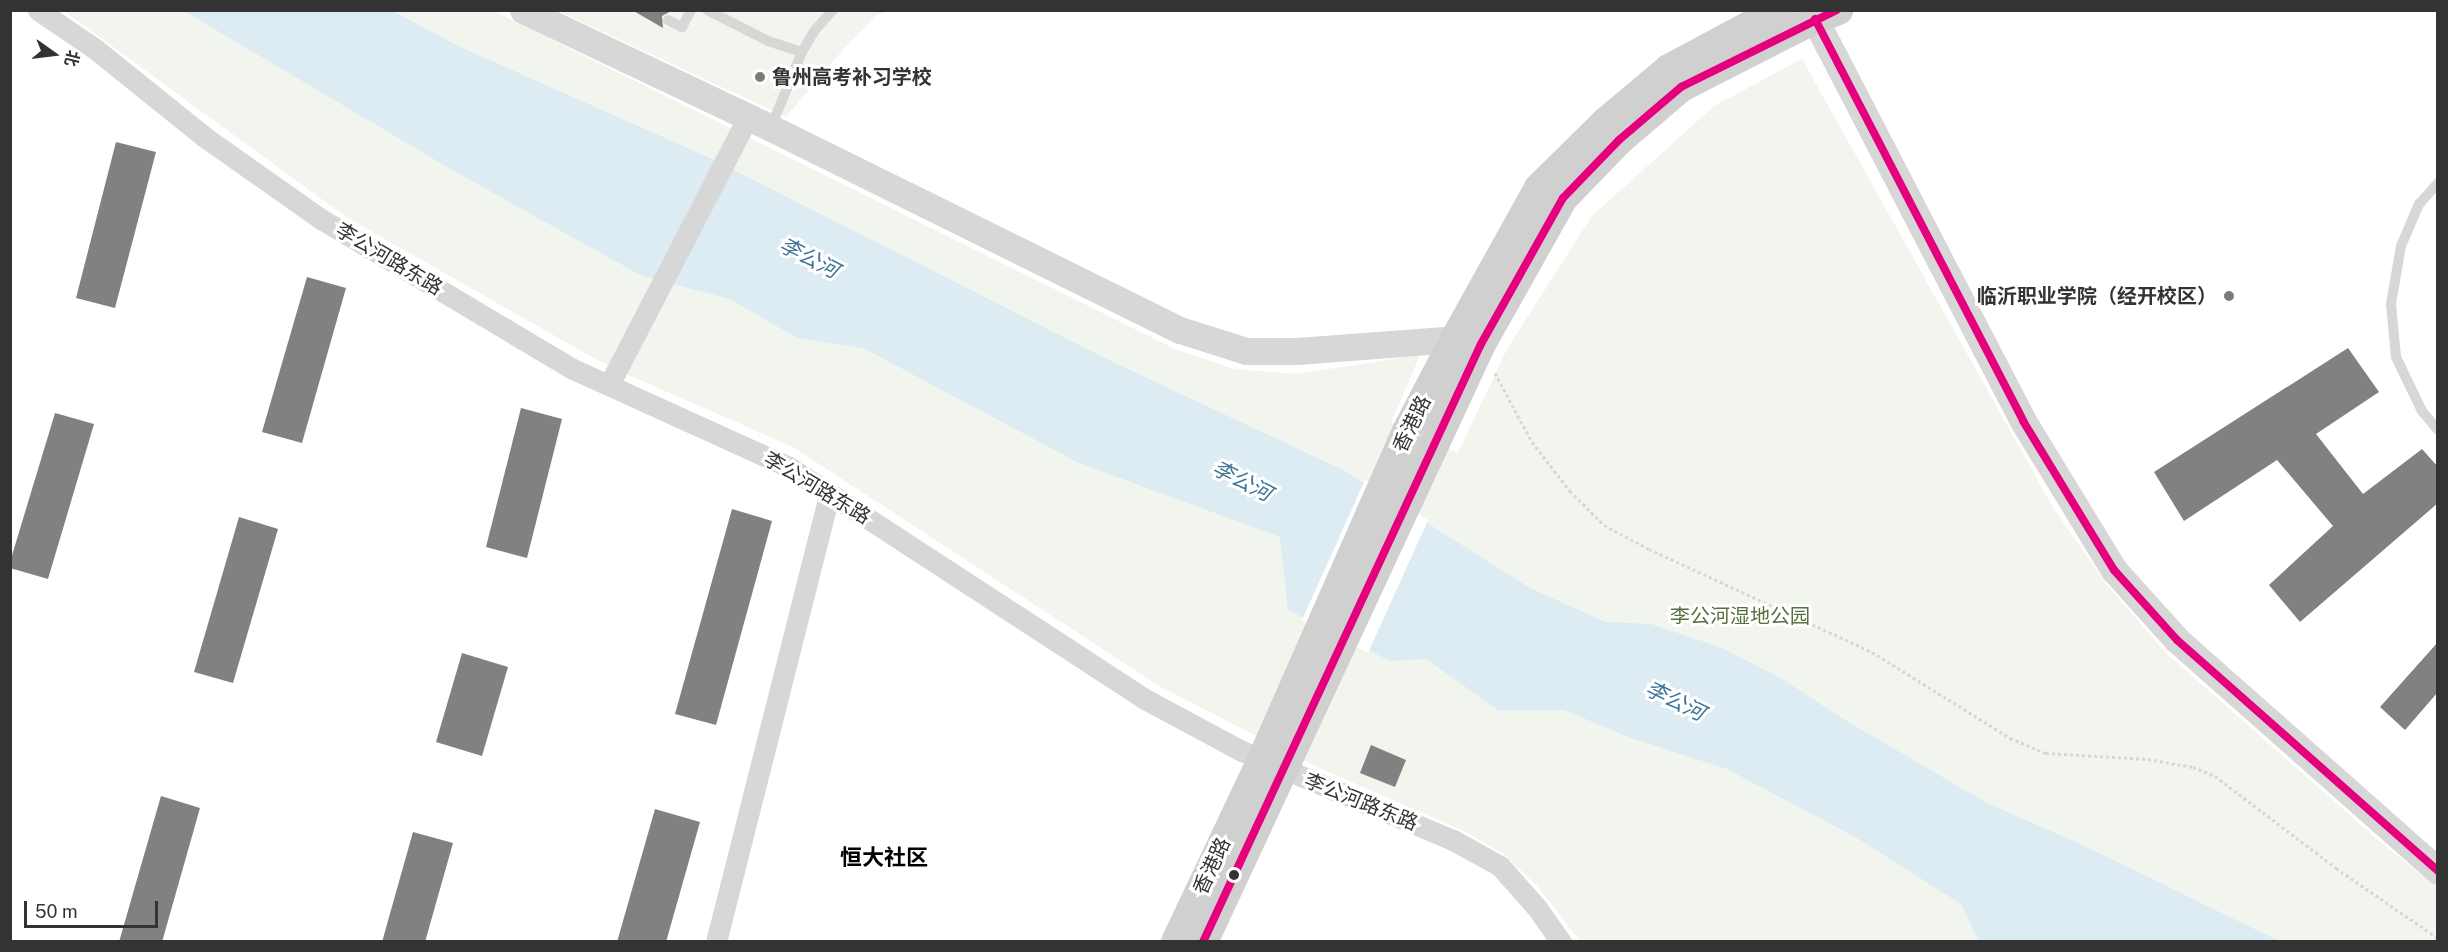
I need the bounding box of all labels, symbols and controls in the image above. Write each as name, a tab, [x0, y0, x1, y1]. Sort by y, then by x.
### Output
north arrow	[24, 24, 84, 84]
text: 北	[61, 48, 83, 69]
place label: 鲁州高考补习学校	[772, 65, 932, 89]
marker: 鲁州高考补习学校	[753, 70, 767, 84]
street label: 李公河路东路	[331, 218, 447, 300]
water label: 李公河	[775, 232, 843, 284]
place label: 临沂职业学院（经开校区）	[1977, 284, 2217, 308]
marker: 临沂职业学院（经开校区）	[2222, 289, 2236, 303]
street label: 香港路	[1388, 392, 1436, 456]
street label: 李公河路东路	[759, 447, 875, 529]
water label: 李公河	[1208, 455, 1276, 507]
park label: 李公河湿地公园	[1670, 604, 1810, 628]
water label: 李公河	[1641, 676, 1709, 726]
street label: 李公河路东路	[1301, 768, 1421, 836]
street label: 香港路	[1188, 834, 1236, 898]
district label: 恒大社区	[840, 845, 928, 871]
unlabelled marker	[1228, 869, 1240, 881]
scale bar	[27, 889, 160, 927]
text: 50 m	[35, 901, 78, 922]

